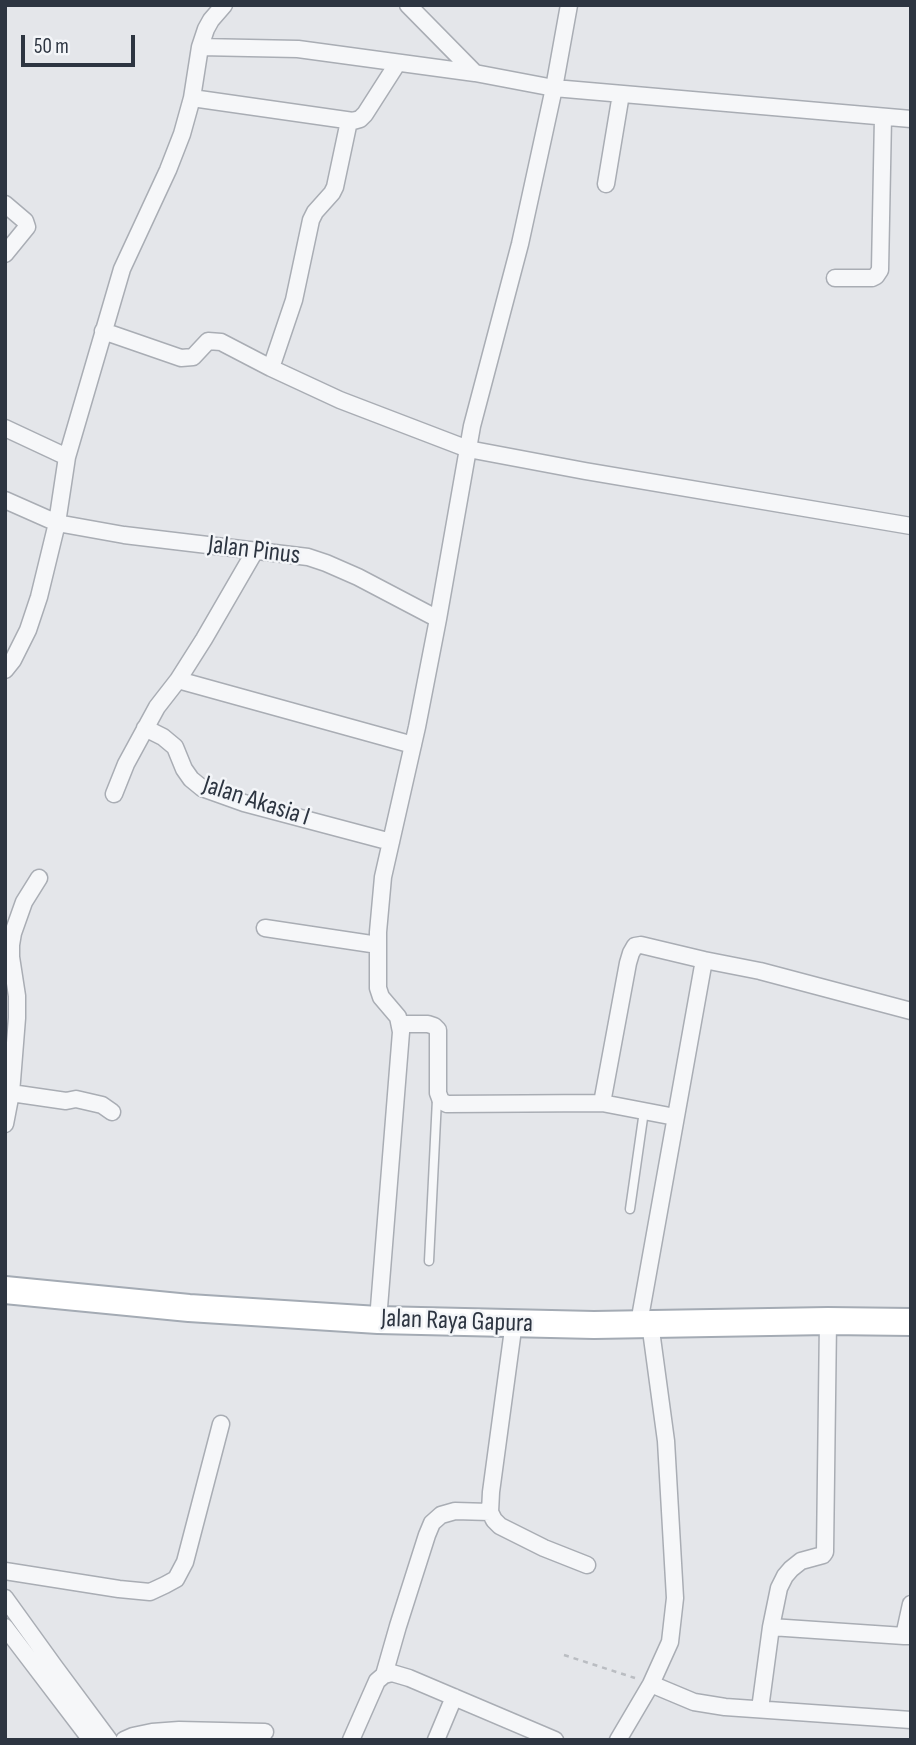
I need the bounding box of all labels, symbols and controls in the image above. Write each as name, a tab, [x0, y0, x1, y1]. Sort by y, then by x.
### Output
scale bar	[24, 21, 138, 65]
text: 50 m	[34, 34, 69, 59]
street label: Jalan Pinus	[206, 530, 302, 572]
street label: Jalan Akasia I	[199, 770, 313, 834]
street label: Jalan Raya Gapura	[380, 1304, 534, 1340]

